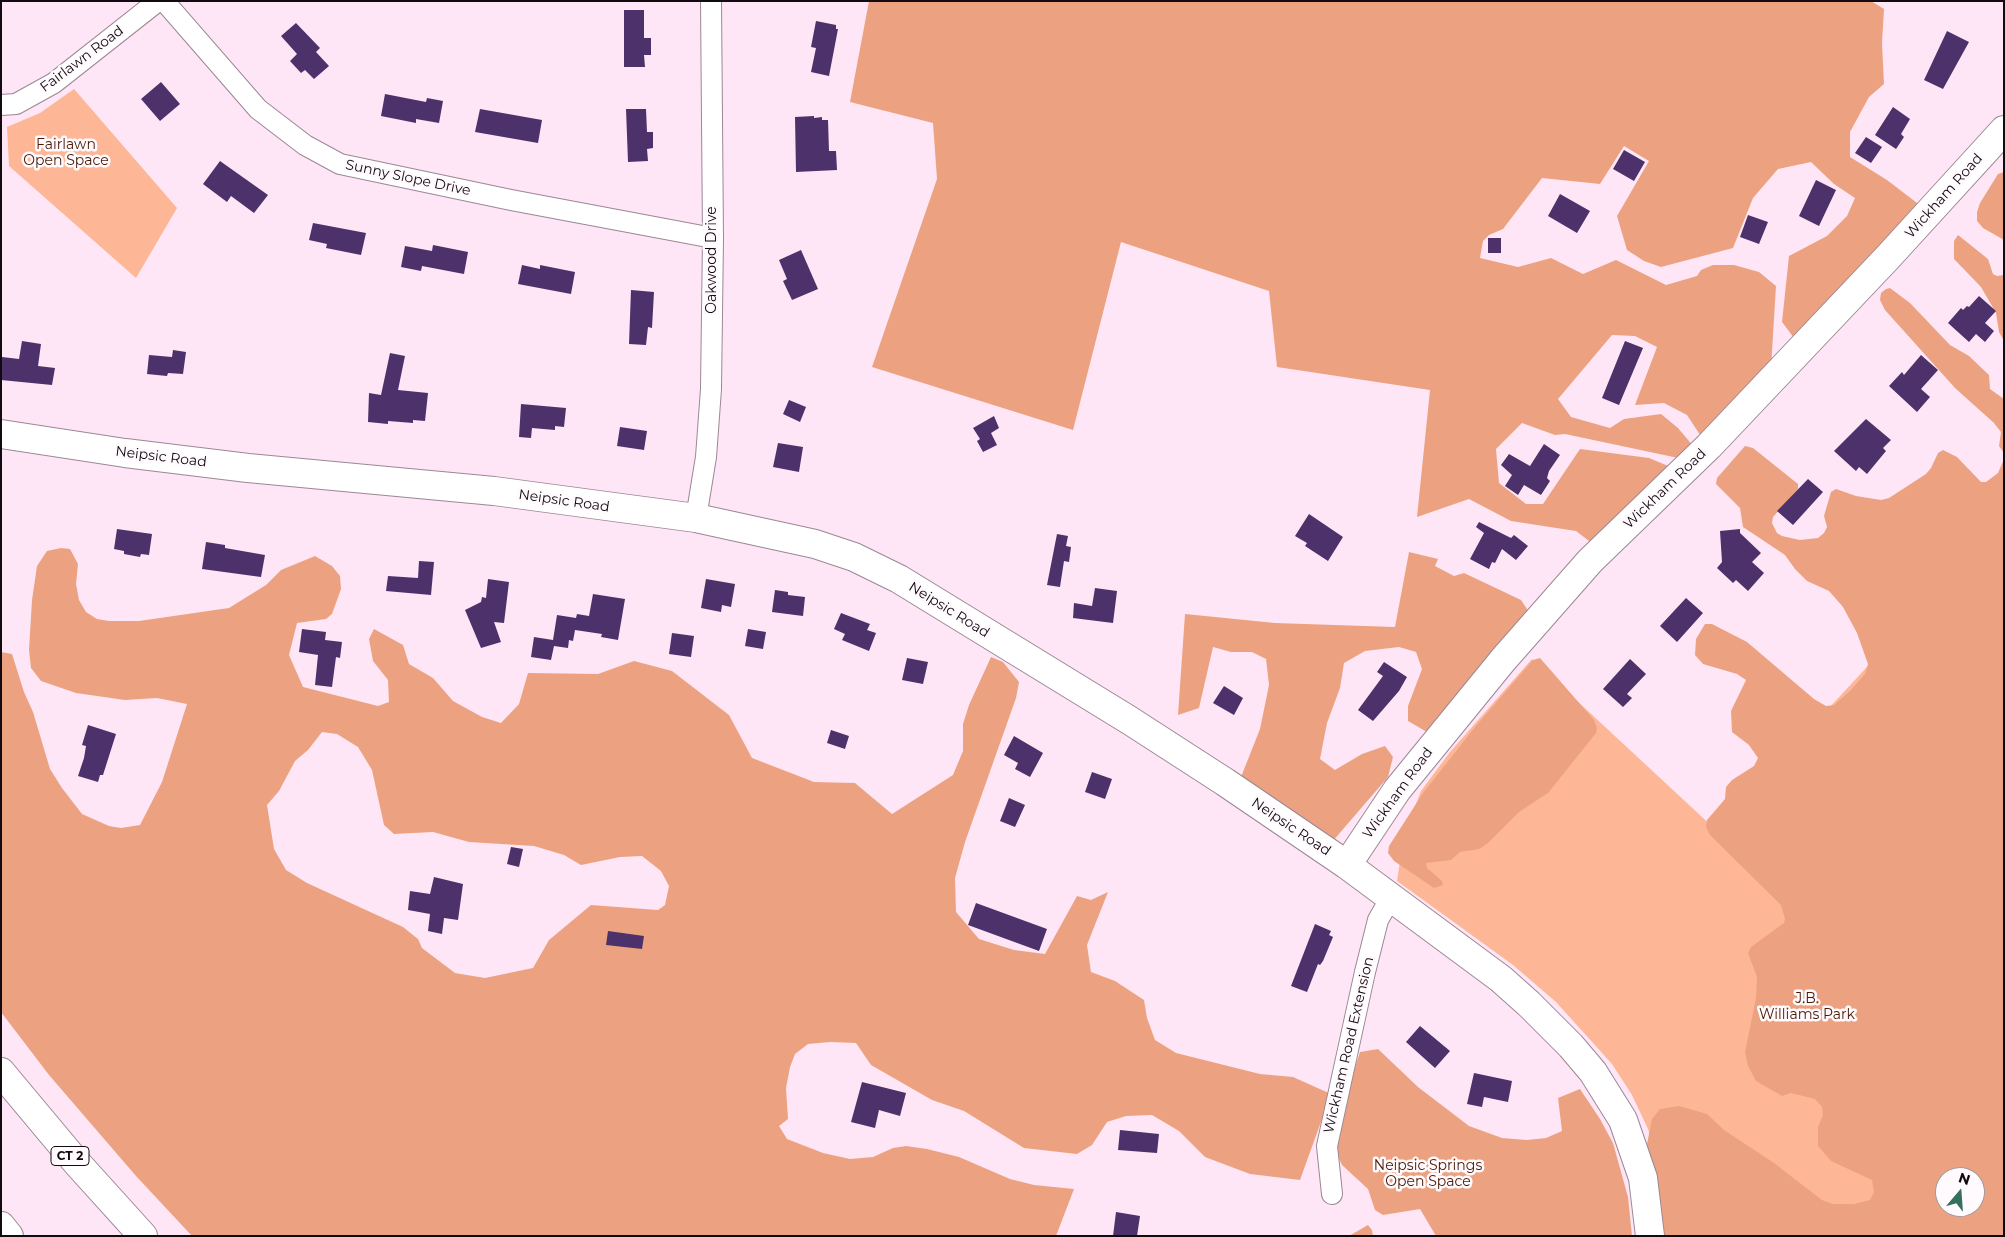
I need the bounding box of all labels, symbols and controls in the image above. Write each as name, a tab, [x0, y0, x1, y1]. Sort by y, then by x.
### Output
street label: Fairlawn Road	[37, 22, 127, 96]
park label: Fairlawn Open Space	[23, 137, 109, 170]
street label: Wickham Road	[1902, 150, 1986, 242]
street label: Sunny Slope Drive	[344, 157, 472, 199]
street label: Oakwood Drive	[704, 206, 720, 314]
street label: Neipsic Road	[114, 443, 208, 471]
street label: Wickham Road	[1620, 445, 1710, 533]
street label: Neipsic Road	[517, 486, 611, 516]
street label: Neipsic Road	[906, 579, 992, 641]
street label: Wickham Road	[1359, 744, 1437, 842]
street label: Neipsic Road	[1248, 794, 1334, 860]
street label: Wickham Road Extension	[1321, 955, 1377, 1135]
park label: J.B. Williams Park	[1759, 991, 1855, 1024]
road number: CT 2	[51, 1146, 89, 1166]
park label: Neipsic Springs Open Space	[1374, 1158, 1482, 1190]
north arrow	[1935, 1167, 1985, 1217]
text: N	[1956, 1168, 1972, 1189]

